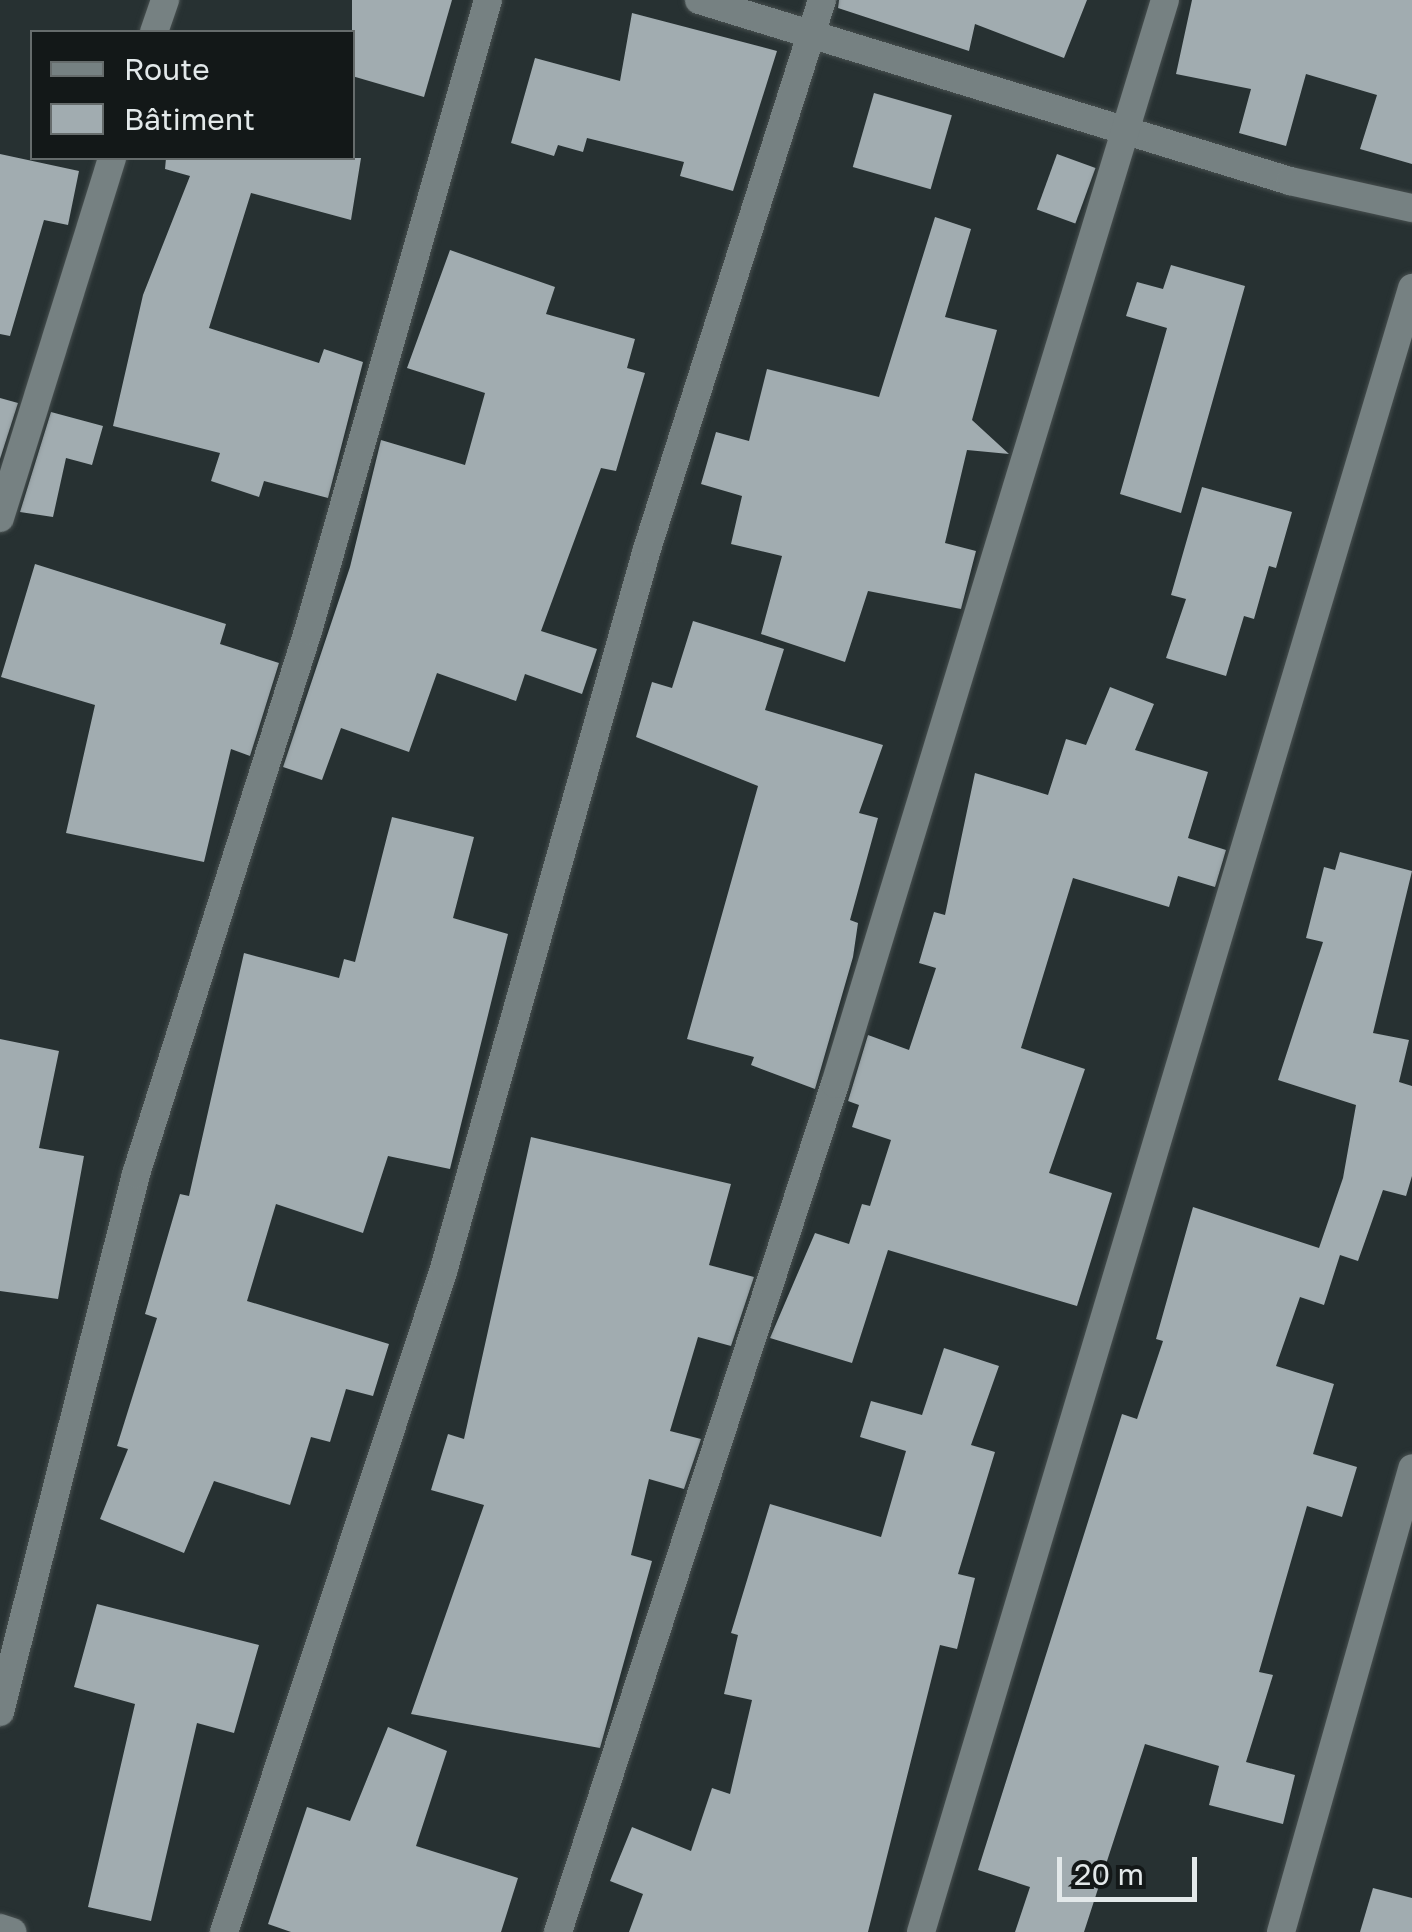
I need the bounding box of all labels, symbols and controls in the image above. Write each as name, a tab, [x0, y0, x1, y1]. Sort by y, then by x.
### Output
legend	[30, 30, 355, 160]
text: Route	[124, 51, 210, 87]
text: Bâtiment	[124, 101, 255, 137]
scale bar	[1062, 1837, 1202, 1899]
text: 20 m	[1074, 1856, 1144, 1892]

